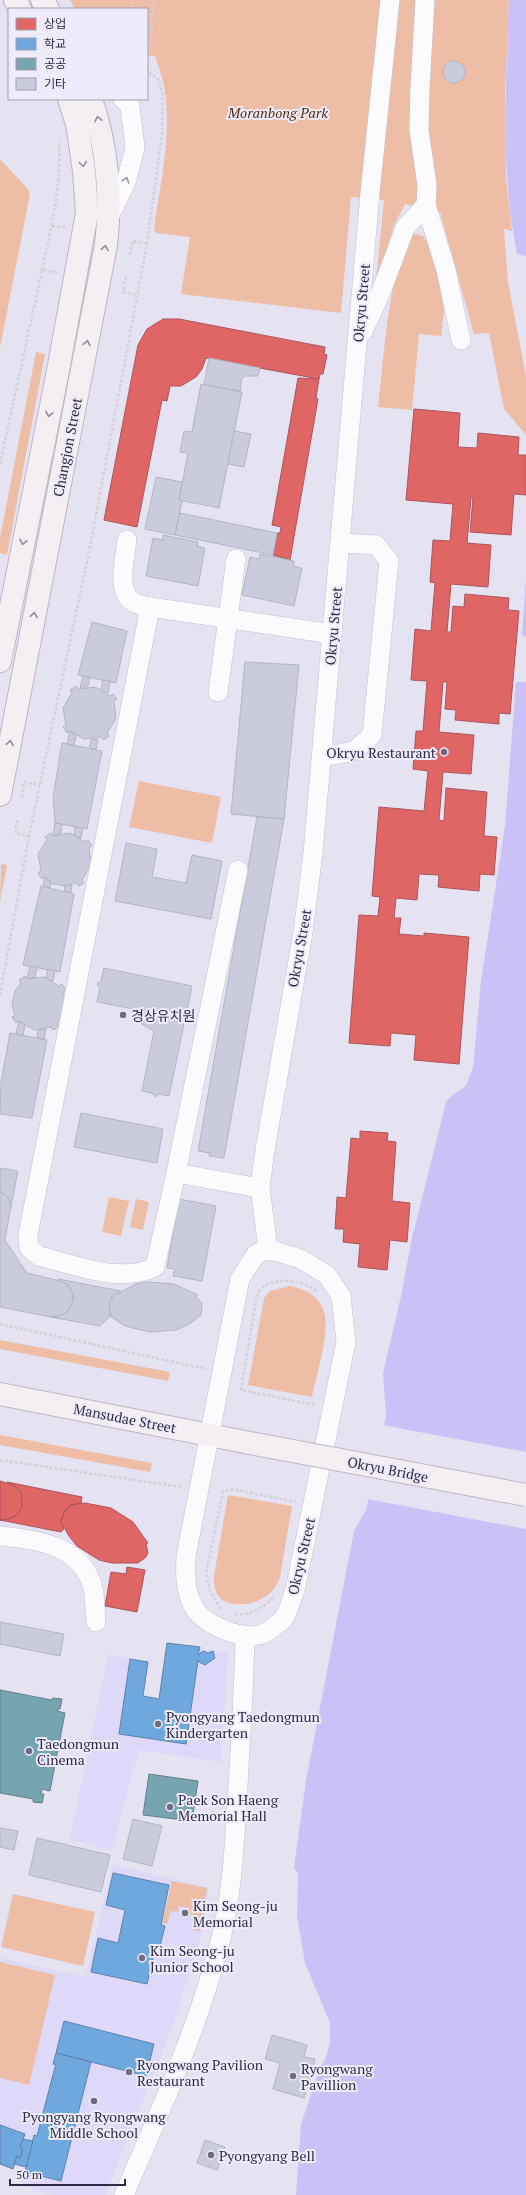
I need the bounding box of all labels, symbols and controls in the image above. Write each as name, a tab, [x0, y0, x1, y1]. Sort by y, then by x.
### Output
legend	[8, 8, 148, 100]
text: 상업	[44, 16, 66, 31]
text: 학교	[44, 36, 66, 51]
text: 공공	[44, 56, 66, 71]
text: 기타	[44, 76, 66, 91]
park label: Moranbong Park	[227, 103, 328, 122]
one-way arrow	[94, 116, 102, 123]
one-way arrow	[78, 161, 87, 167]
one-way arrow	[121, 177, 130, 184]
one-way arrow	[100, 245, 109, 251]
street label: Okryu Street	[348, 262, 374, 343]
one-way arrow	[82, 340, 90, 346]
street label: Changjon Street	[48, 395, 86, 498]
one-way arrow	[46, 411, 54, 418]
one-way arrow	[19, 539, 28, 545]
street label: Okryu Street	[320, 585, 346, 666]
one-way arrow	[30, 612, 38, 618]
one-way arrow	[5, 740, 14, 746]
place label: Okryu Restaurant	[326, 743, 437, 762]
marker: Okryu Restaurant	[439, 747, 449, 757]
street label: Okryu Street	[283, 907, 315, 989]
place label: 경상유치원	[131, 1006, 195, 1025]
marker: 경상유치원	[118, 1010, 128, 1020]
street label: Mansudae Street	[72, 1399, 179, 1437]
street label: Okryu Bridge	[346, 1452, 430, 1486]
street label: Okryu Street	[283, 1515, 319, 1597]
place label: Pyongyang Taedongmun Kindergarten	[166, 1707, 320, 1742]
marker: Pyongyang Taedongmun Kindergarten	[153, 1719, 163, 1729]
place label: Taedongmun Cinema	[37, 1734, 120, 1769]
marker: Taedongmun Cinema	[24, 1746, 34, 1756]
place label: Paek Son Haeng Memorial Hall	[178, 1790, 279, 1825]
marker: Paek Son Haeng Memorial Hall	[165, 1802, 175, 1812]
place label: Kim Seong-ju Memorial	[193, 1896, 278, 1931]
marker: Kim Seong-ju Memorial	[180, 1908, 190, 1918]
place label: Kim Seong-ju Junior School	[150, 1941, 235, 1976]
marker: Kim Seong-ju Junior School	[137, 1953, 147, 1963]
place label: Ryongwang Pavilion Restaurant	[137, 2055, 264, 2090]
place label: Ryongwang Pavillion	[301, 2059, 373, 2094]
marker: Ryongwang Pavilion Restaurant	[124, 2067, 134, 2077]
marker: Ryongwang Pavillion	[288, 2071, 298, 2081]
marker: Pyongyang Ryongwang Middle School	[89, 2096, 99, 2106]
place label: Pyongyang Ryongwang Middle School	[22, 2107, 166, 2142]
place label: Pyongyang Bell	[219, 2146, 315, 2165]
marker: Pyongyang Bell	[206, 2150, 216, 2160]
scale bar	[10, 2161, 125, 2187]
text: 50 m	[16, 2167, 43, 2182]

